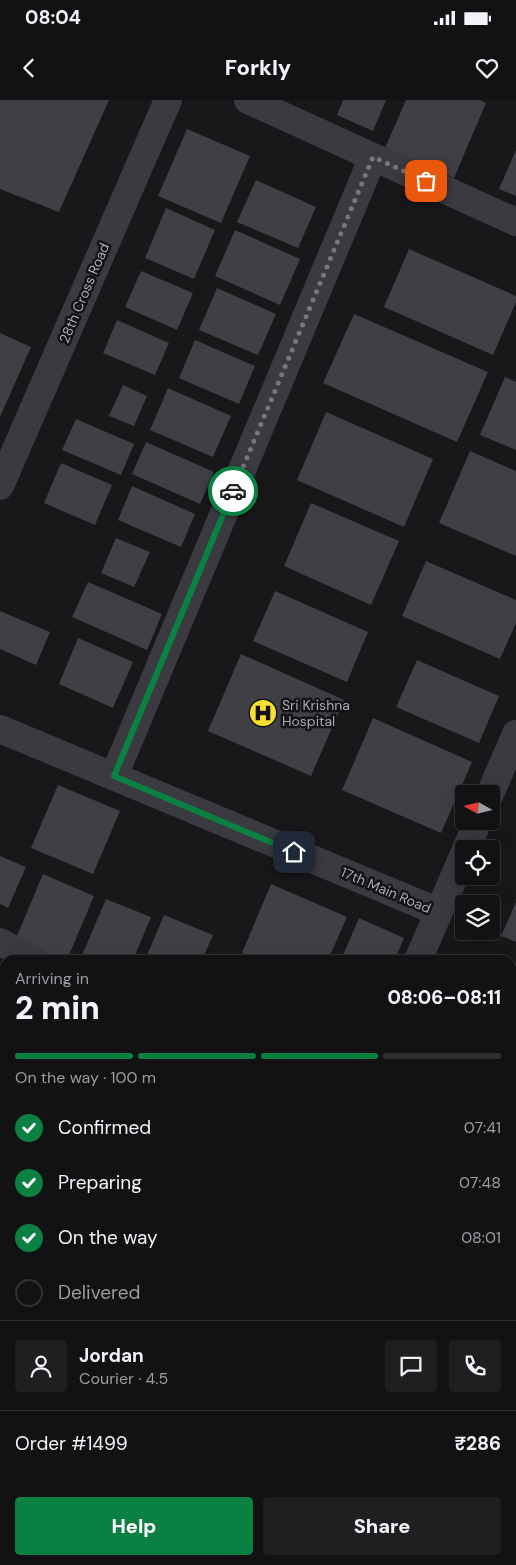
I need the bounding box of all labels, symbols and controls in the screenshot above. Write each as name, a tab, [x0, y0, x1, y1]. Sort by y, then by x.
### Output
text: 08:04	[25, 5, 81, 30]
text: Forkly	[225, 53, 291, 82]
icon: back	[15, 54, 43, 82]
icon: heart	[473, 54, 501, 82]
pin	[405, 160, 447, 202]
icon: bag	[412, 167, 440, 195]
street label: 28th Cross Road	[55, 240, 113, 346]
courier	[208, 466, 258, 516]
icon: car	[219, 477, 247, 505]
place label: Sri Krishna Hospital	[282, 696, 350, 730]
hospital icon: Sri Krishna Hospital	[248, 698, 278, 728]
north arrow	[455, 785, 500, 830]
map controls	[455, 785, 500, 940]
pin	[273, 831, 315, 873]
icon: home	[280, 838, 308, 866]
button: locate	[455, 840, 500, 885]
street label: 17th Main Road	[338, 863, 434, 917]
button: layers	[455, 895, 500, 940]
text: Arriving in	[15, 968, 89, 989]
text: 08:06–08:11	[387, 985, 501, 1010]
text: 2 min	[15, 987, 100, 1029]
text: On the way · 100 m	[15, 1067, 156, 1088]
icon: check	[15, 1114, 43, 1142]
text: Confirmed	[58, 1115, 151, 1140]
text: 07:41	[464, 1117, 501, 1138]
icon: check	[15, 1169, 43, 1197]
text: Preparing	[58, 1170, 142, 1195]
text: 07:48	[459, 1172, 501, 1193]
icon: check	[15, 1224, 43, 1252]
text: On the way	[58, 1225, 158, 1250]
text: 08:01	[461, 1227, 501, 1248]
text: Delivered	[58, 1280, 140, 1305]
button: person	[15, 1340, 67, 1392]
button: chat	[385, 1340, 437, 1392]
button: phone	[449, 1340, 501, 1392]
text: Jordan	[79, 1343, 144, 1368]
text: Courier · 4.5	[79, 1368, 168, 1389]
text: Order #1499	[15, 1431, 128, 1456]
text: ₹286	[454, 1431, 501, 1456]
button: Help	[15, 1497, 253, 1555]
button: Share	[263, 1497, 501, 1555]

